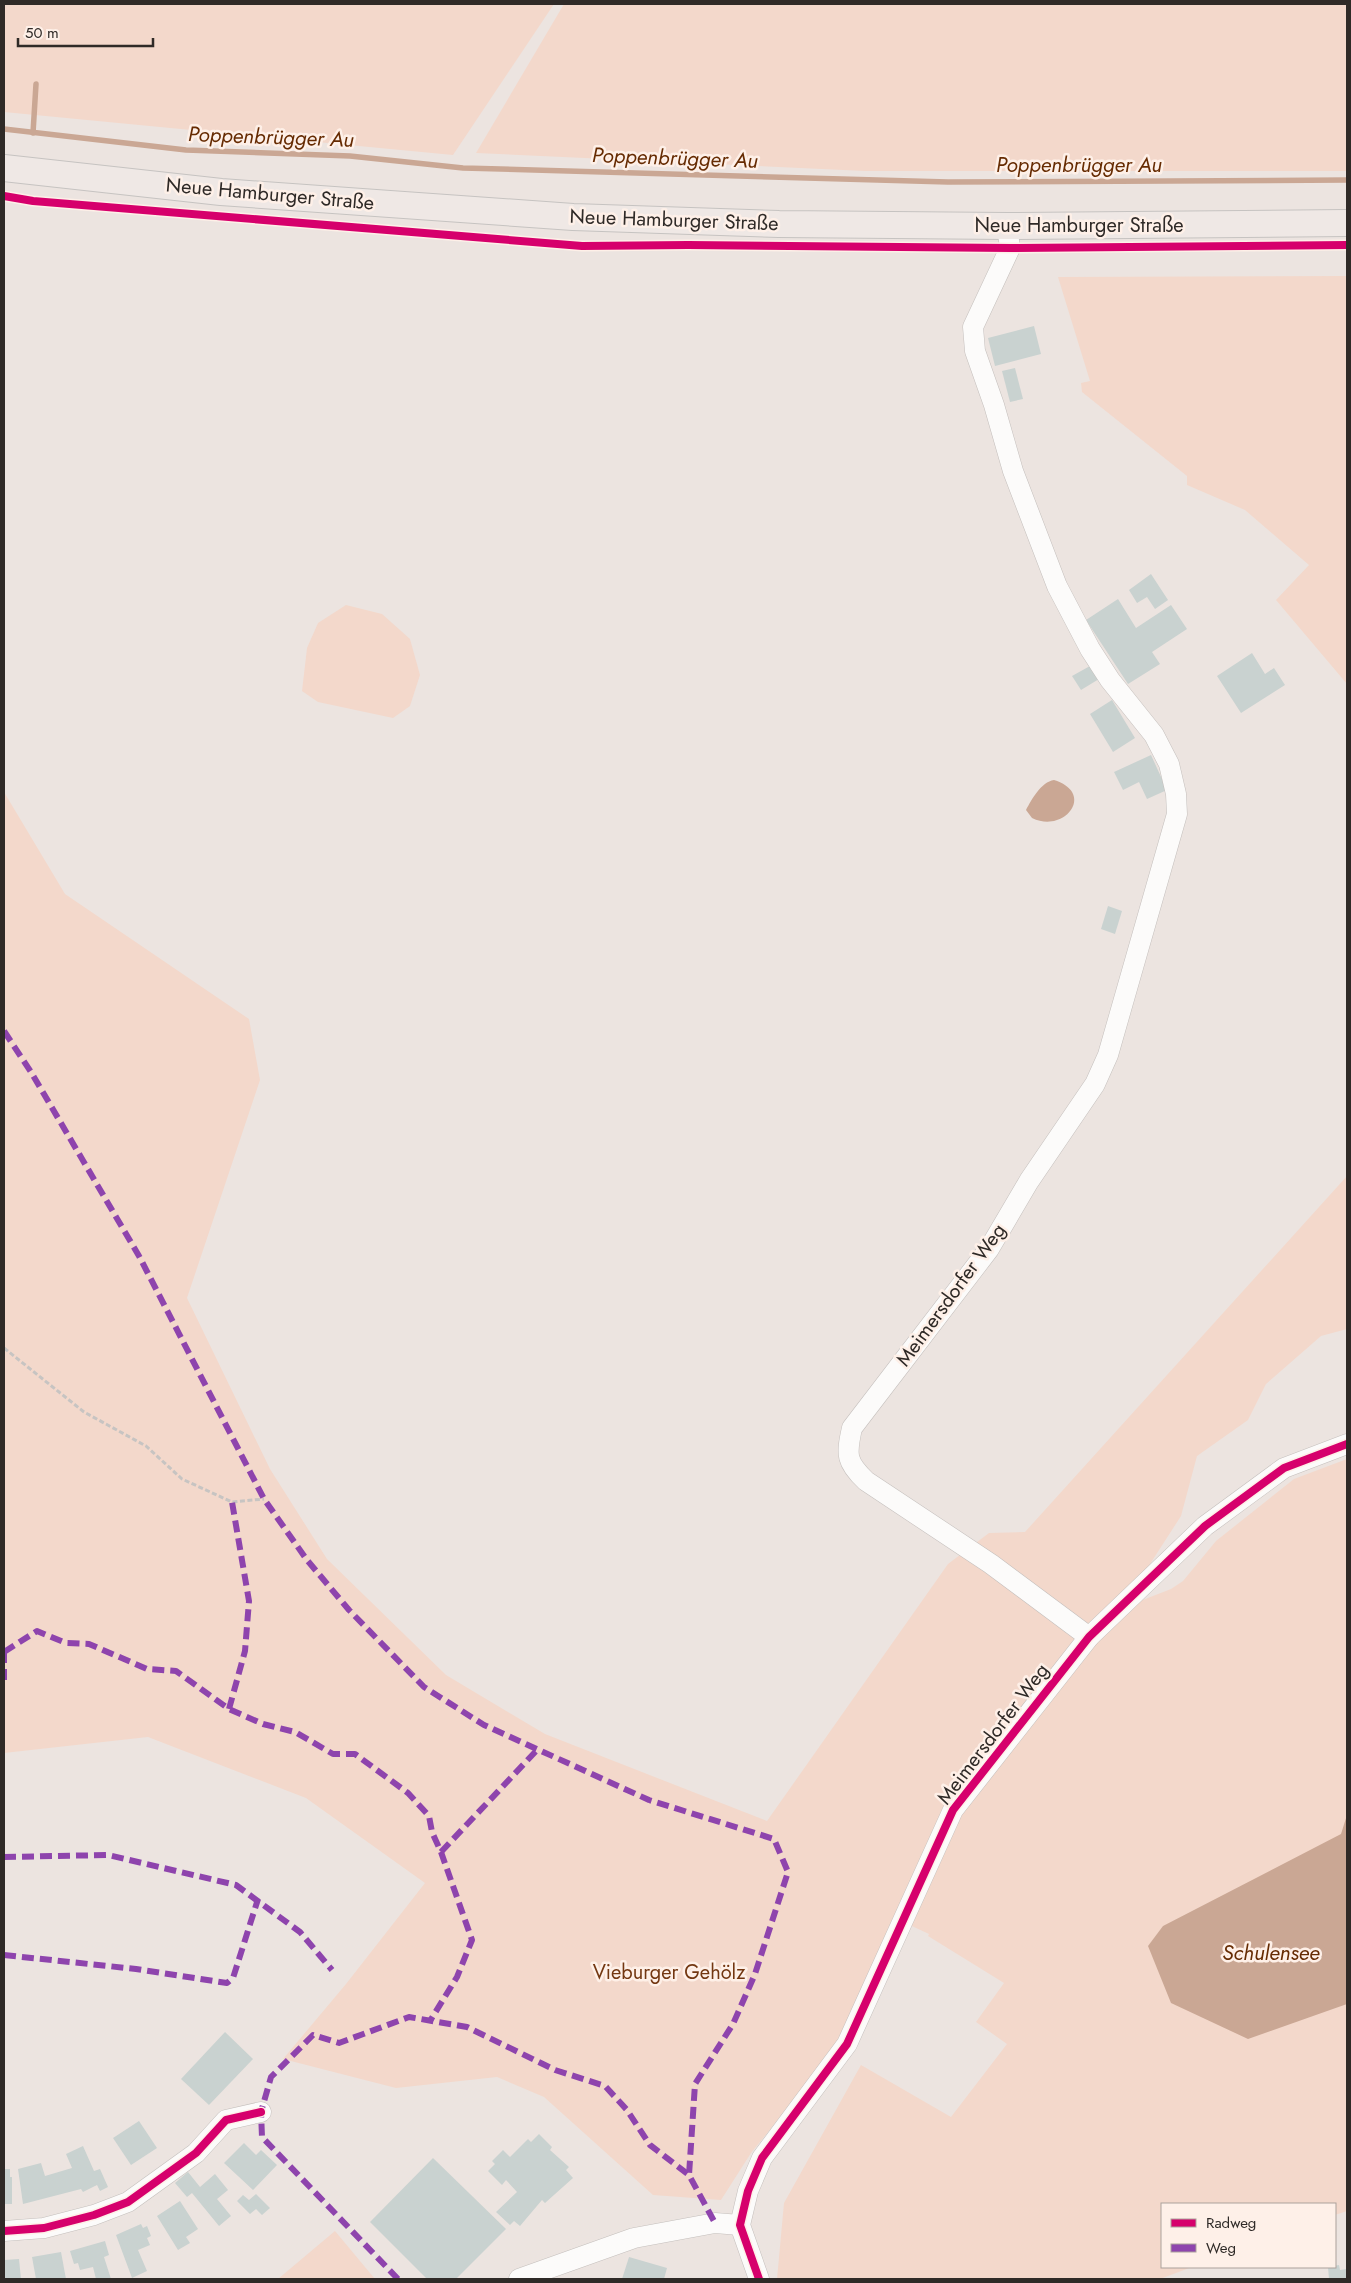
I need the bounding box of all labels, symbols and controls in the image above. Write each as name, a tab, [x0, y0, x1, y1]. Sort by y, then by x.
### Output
scale bar	[18, 15, 152, 47]
text: 50 m	[25, 22, 59, 44]
water label: Poppenbrügger Au	[187, 119, 355, 155]
water label: Poppenbrügger Au	[591, 140, 759, 176]
water label: Poppenbrügger Au	[996, 150, 1162, 180]
street label: Neue Hamburger Straße	[165, 170, 375, 218]
street label: Neue Hamburger Straße	[569, 202, 779, 238]
street label: Neue Hamburger Straße	[975, 211, 1183, 240]
street label: Meimersdorfer Weg	[889, 1218, 1013, 1372]
street label: Meimersdorfer Weg	[930, 1657, 1056, 1811]
water label: Schulensee	[1222, 1938, 1320, 1968]
park label: Vieburger Gehölz	[593, 1958, 745, 1987]
legend	[1161, 2203, 1336, 2268]
text: Radweg	[1206, 2212, 1256, 2234]
text: Weg	[1206, 2237, 1236, 2259]

